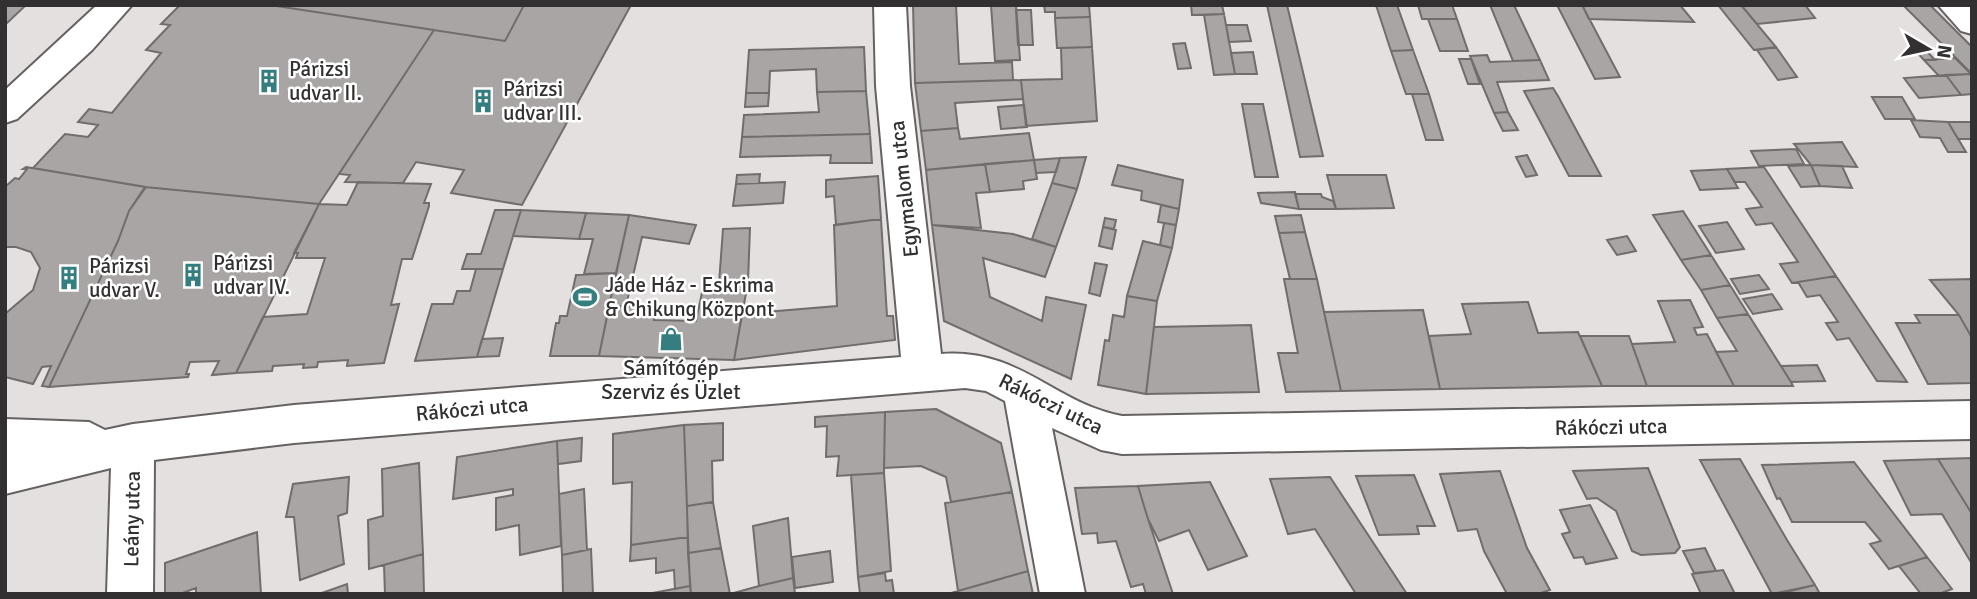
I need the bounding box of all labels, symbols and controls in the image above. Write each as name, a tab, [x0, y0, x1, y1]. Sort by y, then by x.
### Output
north arrow	[1893, 14, 1963, 84]
text: N	[1931, 43, 1957, 60]
place label: Párizsi udvar II.	[289, 56, 362, 106]
building icon: Párizsi udvar II.	[255, 67, 283, 95]
place label: Párizsi udvar III.	[503, 76, 582, 126]
building icon: Párizsi udvar III.	[469, 87, 497, 115]
street label: Egymalom utca	[884, 119, 924, 259]
place label: Párizsi udvar IV.	[213, 250, 290, 300]
place label: Párizsi udvar V.	[89, 253, 160, 303]
building icon: Párizsi udvar IV.	[179, 261, 207, 289]
building icon: Párizsi udvar V.	[55, 264, 83, 292]
place label: Jáde Ház - Eskrima & Chikung Központ	[605, 272, 774, 322]
sports icon: Jáde Ház - Eskrima & Chikung Központ	[571, 283, 599, 311]
shop icon: Sámítógép Szerviz és Üzlet	[657, 325, 685, 353]
place label: Sámítógép Szerviz és Üzlet	[601, 355, 741, 405]
street label: Rákóczi utca	[995, 368, 1107, 440]
street label: Rákóczi utca	[415, 391, 529, 427]
street label: Rákóczi utca	[1554, 413, 1668, 441]
street label: Leány utca	[118, 471, 146, 567]

